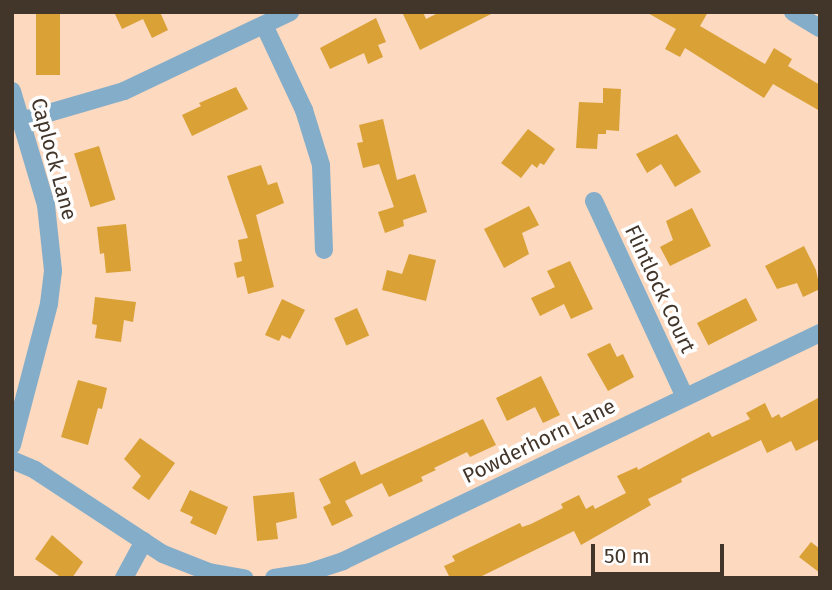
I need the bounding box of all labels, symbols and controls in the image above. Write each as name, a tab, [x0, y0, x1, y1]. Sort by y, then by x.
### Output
street label: Caplock Lane	[26, 95, 82, 223]
street label: Flintlock Court	[619, 221, 701, 357]
street label: Powderhorn Lane	[458, 393, 620, 489]
scale bar	[594, 530, 727, 574]
text: 50 m	[604, 543, 650, 569]

